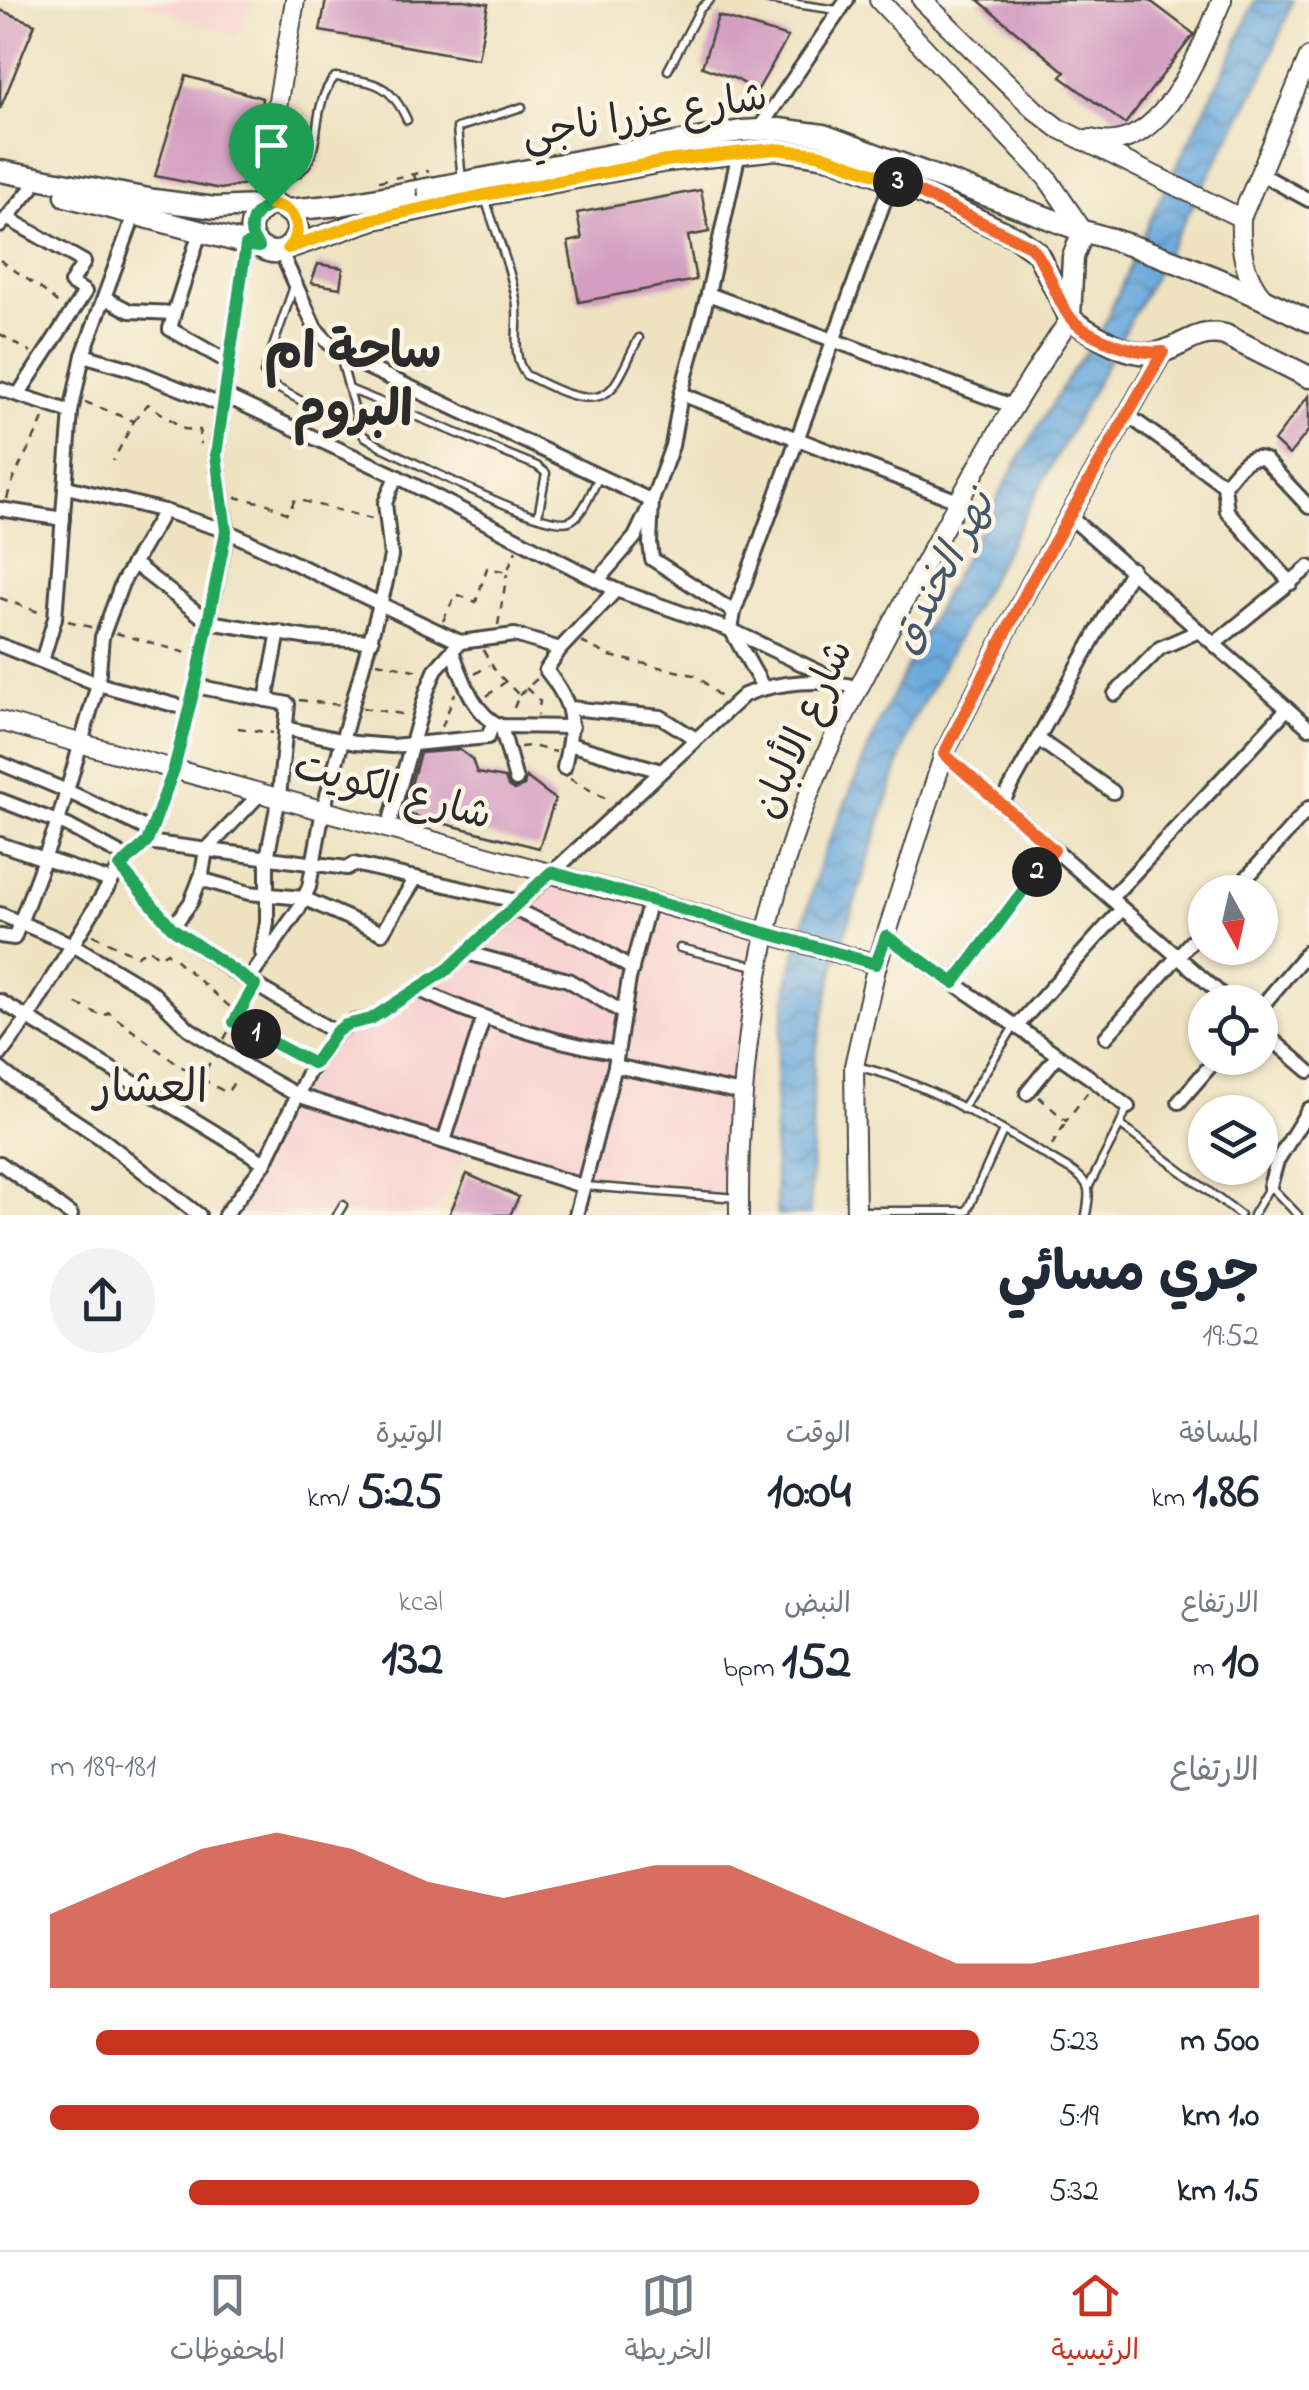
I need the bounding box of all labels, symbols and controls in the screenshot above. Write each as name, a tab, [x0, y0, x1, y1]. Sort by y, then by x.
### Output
street label: شارع عزرا ناجي	[518, 70, 772, 167]
pin	[229, 103, 314, 206]
icon: arrive	[244, 118, 299, 173]
pin: 3	[873, 157, 923, 207]
text: 3	[892, 161, 904, 202]
district label: ساحة ام البروم	[264, 318, 442, 449]
water label: نهر الخندق	[876, 477, 1014, 665]
street label: شارع الألبان	[738, 631, 871, 829]
street label: شارع الكويت	[286, 738, 498, 848]
pin: 2	[1012, 847, 1062, 897]
text: 2	[1030, 851, 1044, 892]
north arrow	[1188, 875, 1278, 965]
map controls	[1188, 875, 1278, 1185]
button: locate	[1188, 985, 1278, 1075]
pin: 1	[231, 1009, 281, 1059]
text: 1	[252, 1013, 260, 1054]
district label: العشار	[90, 1057, 208, 1123]
button: layers	[1188, 1095, 1278, 1185]
text: جري مسائي	[998, 1236, 1259, 1316]
button: share	[50, 1248, 155, 1353]
text: 19:52	[1202, 1314, 1259, 1361]
text: الوتيرة	[375, 1415, 443, 1456]
text: الوقت	[786, 1415, 851, 1456]
text: المسافة	[1179, 1415, 1259, 1456]
text: 5:25	[357, 1457, 443, 1530]
text: 10:04	[767, 1457, 851, 1530]
text: 1.86	[1192, 1457, 1259, 1530]
text: /km	[307, 1479, 357, 1520]
text: km	[1151, 1479, 1192, 1520]
text: kcal	[398, 1583, 443, 1624]
text: النبض	[784, 1585, 851, 1626]
text: الارتفاع	[1180, 1585, 1259, 1626]
text: 132	[382, 1624, 443, 1697]
text: 152	[782, 1627, 851, 1700]
text: 10	[1222, 1627, 1259, 1700]
text: bpm	[723, 1649, 782, 1690]
text: m	[1193, 1649, 1222, 1690]
text: 181–189 m	[50, 1745, 156, 1792]
text: الارتفاع	[1169, 1749, 1259, 1796]
text: 5:23	[1049, 2019, 1099, 2066]
text: 500 m	[1180, 2019, 1259, 2066]
text: 5:19	[1058, 2094, 1099, 2141]
text: 1.0 km	[1182, 2094, 1259, 2141]
text: 5:32	[1049, 2169, 1099, 2216]
text: 1.5 km	[1177, 2169, 1259, 2216]
tab: المحفوظات	[170, 2268, 285, 2374]
tab: الخريطة	[625, 2268, 712, 2374]
tab: الرئيسية	[1051, 2268, 1139, 2374]

